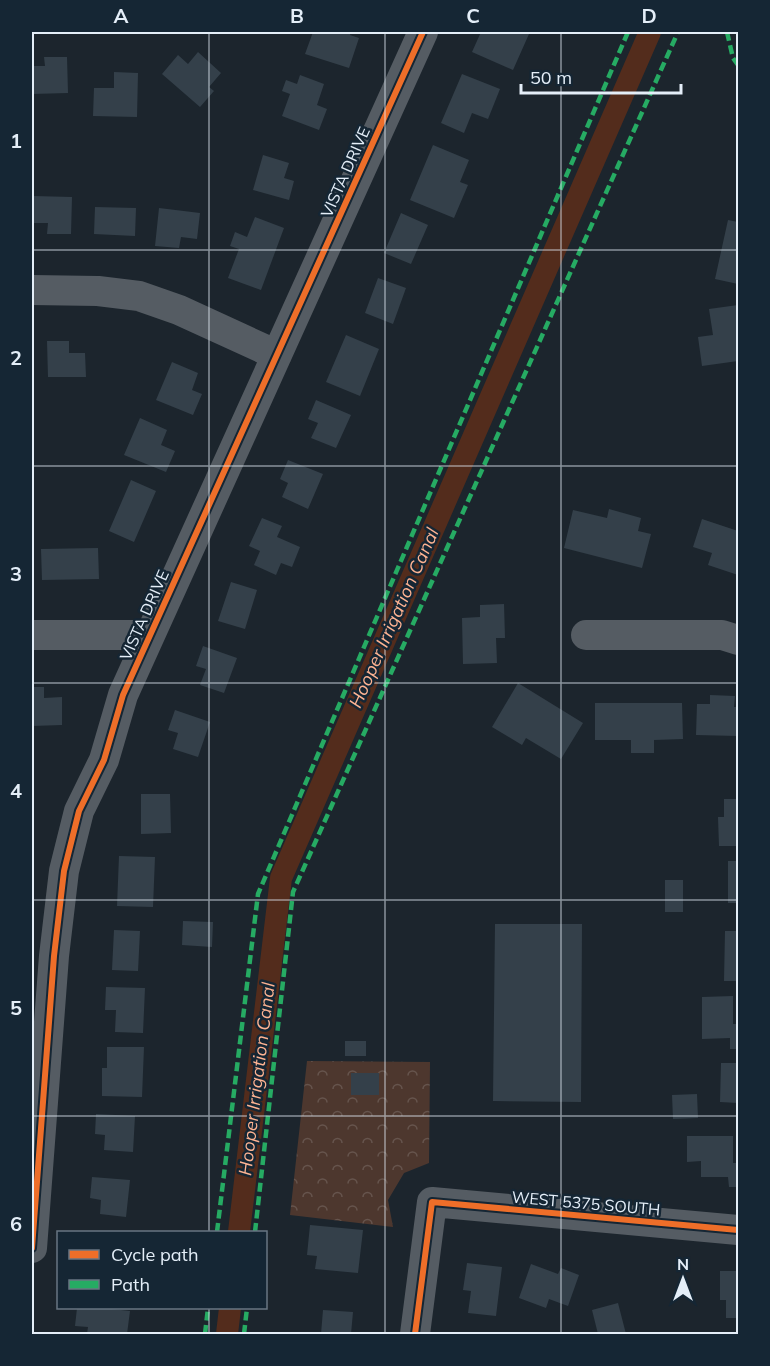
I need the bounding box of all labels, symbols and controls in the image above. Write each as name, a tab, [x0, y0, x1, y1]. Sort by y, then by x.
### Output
text: A	[114, 3, 129, 28]
text: B	[290, 3, 304, 28]
text: C	[466, 3, 480, 28]
text: D	[641, 3, 657, 28]
scale bar	[521, 57, 682, 95]
text: 50 m	[530, 66, 572, 89]
street label: VISTA DRIVE	[316, 124, 374, 220]
text: 1	[10, 128, 22, 153]
text: 2	[10, 345, 22, 370]
water label: Hooper Irrigation Canal	[344, 524, 444, 711]
text: 3	[10, 561, 22, 586]
street label: VISTA DRIVE	[115, 567, 173, 663]
text: 4	[10, 778, 22, 803]
water label: Hooper Irrigation Canal	[233, 980, 280, 1177]
text: 5	[10, 995, 22, 1020]
street label: WEST 5375 SOUTH	[511, 1187, 661, 1219]
text: 6	[10, 1211, 22, 1236]
legend	[57, 1231, 267, 1309]
text: Cycle path	[111, 1243, 198, 1266]
north arrow	[653, 1249, 713, 1309]
text: N	[677, 1254, 689, 1274]
text: Path	[111, 1273, 150, 1296]

